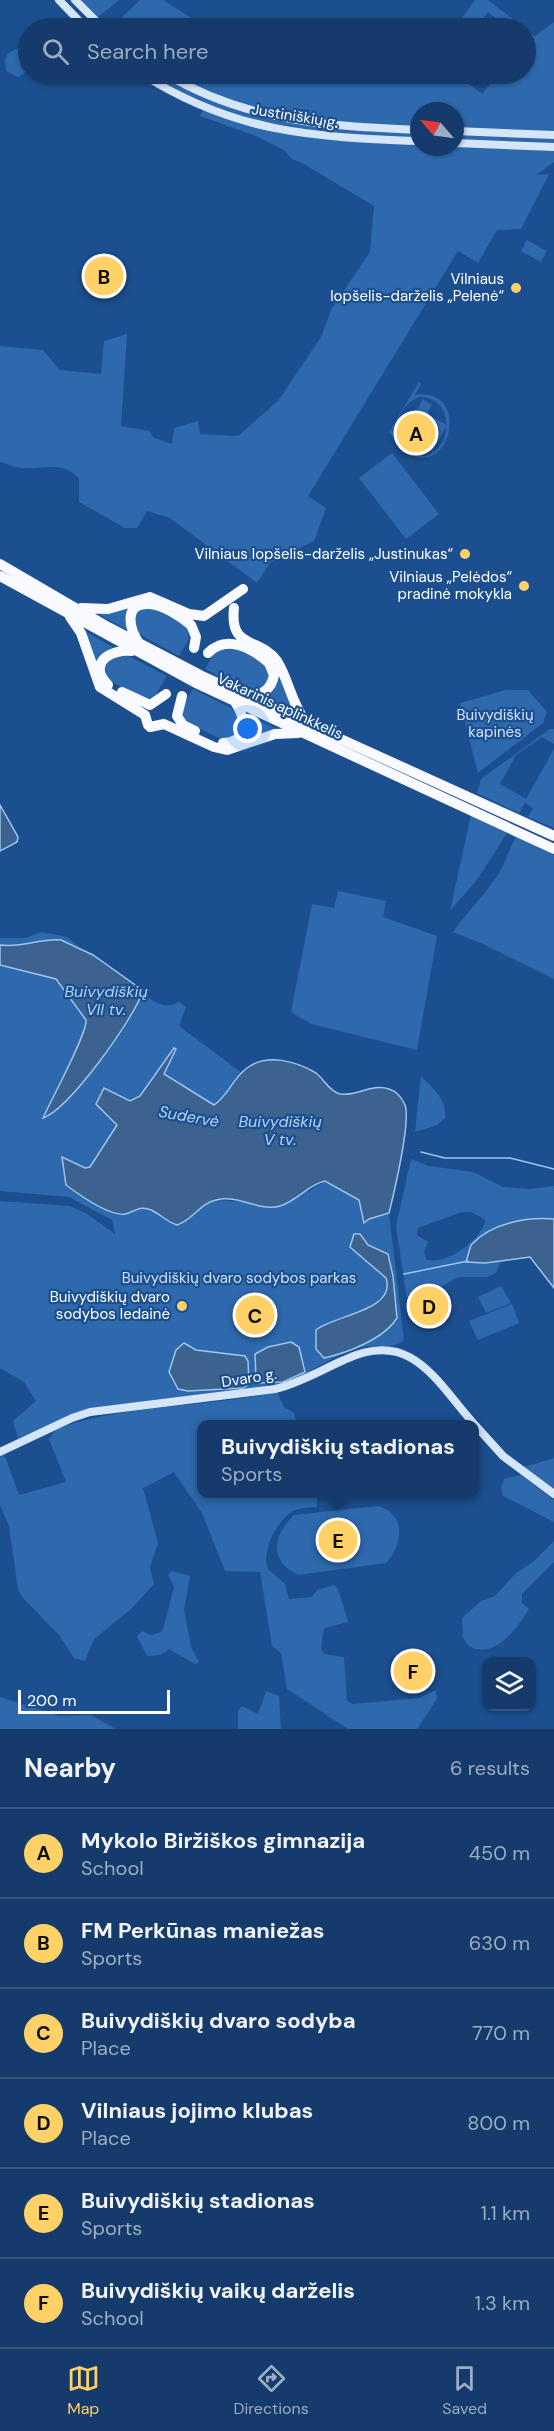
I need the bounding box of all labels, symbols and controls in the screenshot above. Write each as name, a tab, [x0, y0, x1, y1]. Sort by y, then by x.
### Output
search box	[18, 18, 536, 84]
icon: search	[39, 35, 72, 68]
text: Search here	[87, 37, 208, 66]
street label: Justiniškių g.	[250, 99, 340, 133]
north arrow	[410, 102, 464, 156]
pin: B	[84, 254, 124, 298]
place label: Vilniaus lopšelis-darželis „Pelenė“	[330, 269, 504, 306]
marker: Vilniaus lopšelis-darželis „Pelenė“	[509, 281, 523, 295]
pin: A	[396, 410, 436, 456]
place label: Vilniaus lopšelis-darželis „Justinukas“	[194, 544, 453, 564]
marker: Vilniaus lopšelis-darželis „Justinukas“	[458, 547, 472, 561]
place label: Vilniaus „Pelėdos“ pradinė mokykla	[389, 567, 512, 604]
marker: Vilniaus „Pelėdos“ pradinė mokykla	[517, 579, 531, 593]
street label: Vakarinis aplinkkelis	[214, 668, 346, 744]
park label: Buivydiškių kapinės	[456, 705, 534, 742]
your location	[233, 714, 262, 743]
water label: Buivydiškių VII tv.	[64, 981, 148, 1020]
water label: Sudervė	[157, 1101, 221, 1132]
water label: Buivydiškių V tv.	[238, 1111, 322, 1150]
park label: Buivydiškių dvaro sodybos parkas	[122, 1268, 356, 1288]
pin: D	[410, 1284, 448, 1328]
place label: Buivydiškių dvaro sodybos ledainė	[50, 1287, 170, 1324]
pin: C	[236, 1292, 274, 1338]
marker: Buivydiškių dvaro sodybos ledainė	[175, 1299, 189, 1313]
street label: Dvaro g.	[220, 1364, 278, 1392]
popup	[197, 1420, 479, 1498]
text: Buivydiškių stadionas	[221, 1432, 455, 1461]
text: Sports	[221, 1461, 282, 1487]
pin: E	[318, 1518, 358, 1562]
pin: F	[394, 1648, 432, 1694]
map controls	[482, 1657, 536, 1711]
button: layers	[482, 1657, 536, 1711]
scale bar	[18, 1687, 170, 1714]
text: 200 m	[27, 1690, 76, 1711]
text: Nearby	[24, 1751, 116, 1785]
text: 6 results	[450, 1755, 530, 1781]
text: Mykolo Biržiškos gimnazija	[81, 1826, 365, 1855]
text: A	[36, 1840, 51, 1866]
text: 450 m	[469, 1840, 530, 1866]
text: School	[81, 1855, 144, 1881]
text: FM Perkūnas maniežas	[81, 1916, 325, 1945]
text: B	[37, 1930, 50, 1956]
text: 630 m	[469, 1930, 530, 1956]
text: Sports	[81, 1945, 142, 1971]
text: Buivydiškių dvaro sodyba	[81, 2006, 356, 2035]
text: C	[36, 2020, 51, 2046]
text: 770 m	[472, 2020, 530, 2046]
text: Place	[81, 2035, 131, 2061]
text: Vilniaus jojimo klubas	[81, 2096, 313, 2125]
text: D	[36, 2110, 51, 2136]
text: 800 m	[467, 2110, 530, 2136]
text: Place	[81, 2125, 131, 2151]
text: Buivydiškių stadionas	[81, 2186, 315, 2215]
text: E	[38, 2200, 49, 2226]
text: 1.1 km	[481, 2200, 530, 2226]
text: Sports	[81, 2215, 142, 2241]
text: Buivydiškių vaikų darželis	[81, 2276, 355, 2305]
text: F	[38, 2290, 49, 2316]
text: 1.3 km	[475, 2290, 530, 2316]
text: School	[81, 2305, 144, 2331]
tab: Map	[67, 2362, 100, 2419]
tab: Directions	[233, 2362, 309, 2419]
tab: Saved	[442, 2362, 487, 2419]

